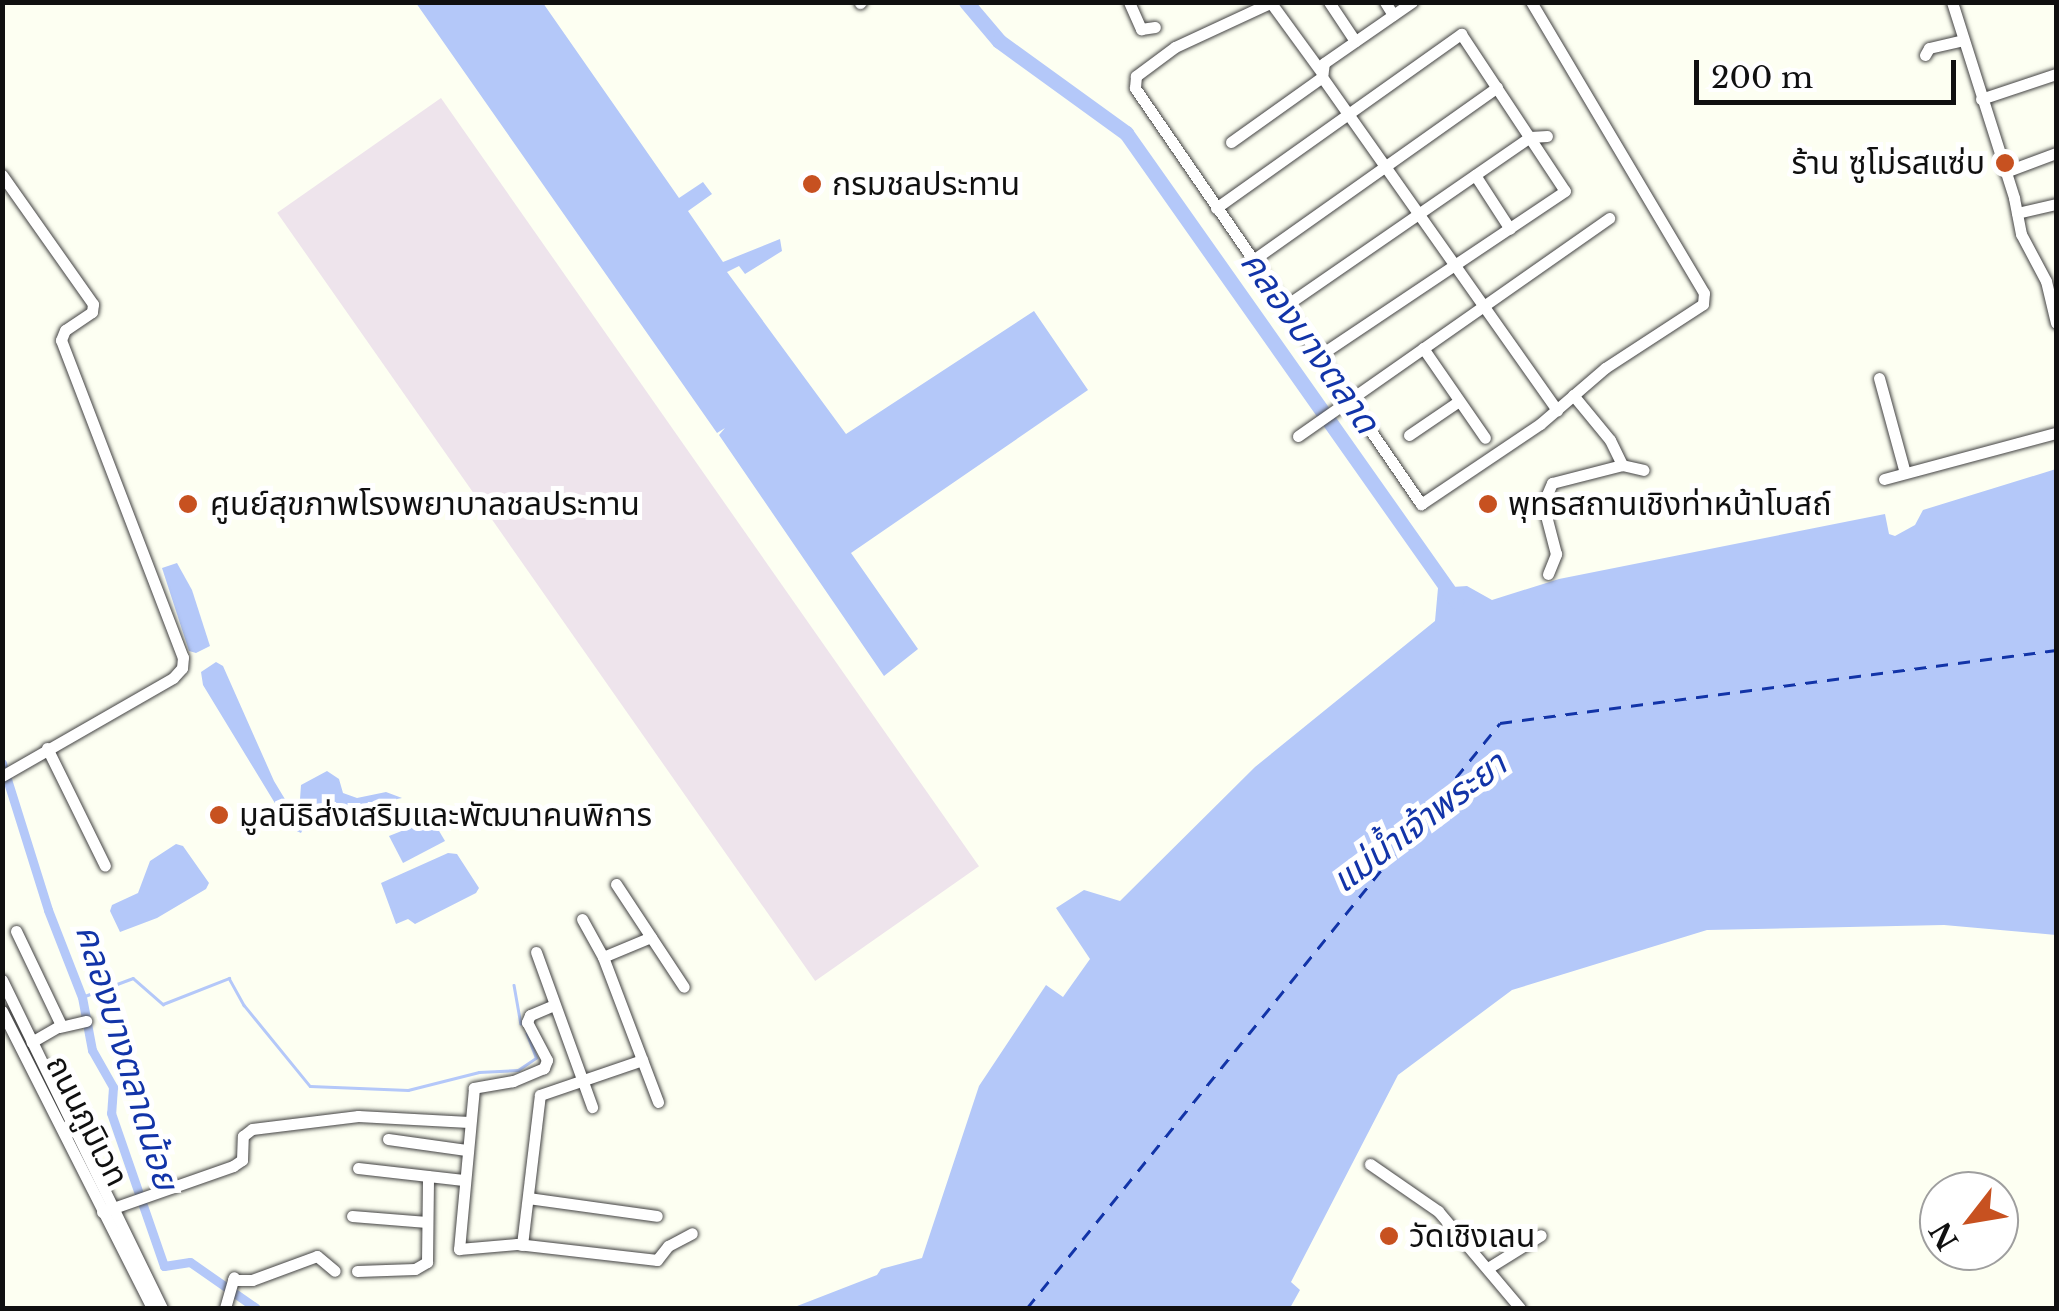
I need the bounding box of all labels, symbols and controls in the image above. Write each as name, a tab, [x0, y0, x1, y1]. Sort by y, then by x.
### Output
scale bar	[1699, 40, 1962, 102]
text: 200 m	[1711, 59, 1813, 96]
place label: ร้าน ซูโม่รสแซ่บ	[1791, 144, 1985, 182]
marker: ร้าน ซูโม่รสแซ่บ	[1994, 152, 2016, 174]
place label: กรมชลประทาน	[832, 165, 1020, 203]
marker: กรมชลประทาน	[801, 173, 823, 195]
water label: คลองบางตลาด	[1232, 243, 1388, 441]
place label: ศูนย์สุขภาพโรงพยาบาลชลประทาน	[210, 485, 640, 523]
place label: พุทธสถานเชิงท่าหน้าโบสถ์	[1508, 485, 1831, 523]
marker: ศูนย์สุขภาพโรงพยาบาลชลประทาน	[175, 491, 201, 517]
marker: พุทธสถานเชิงท่าหน้าโบสถ์	[1477, 493, 1499, 515]
water label: แม่น้ำเจ้าพระยา	[1324, 743, 1514, 901]
place label: มูลนิธิส่งเสริมและพัฒนาคนพิการ	[239, 796, 652, 834]
marker: มูลนิธิส่งเสริมและพัฒนาคนพิการ	[208, 804, 230, 826]
water label: คลองบางตลาดน้อย	[67, 919, 187, 1195]
street label: ถนนภูมิเวท	[38, 1049, 136, 1193]
north arrow	[1919, 1171, 2019, 1271]
text: N	[1923, 1215, 1966, 1256]
place label: วัดเชิงเลน	[1409, 1217, 1535, 1255]
marker: วัดเชิงเลน	[1378, 1225, 1400, 1247]

